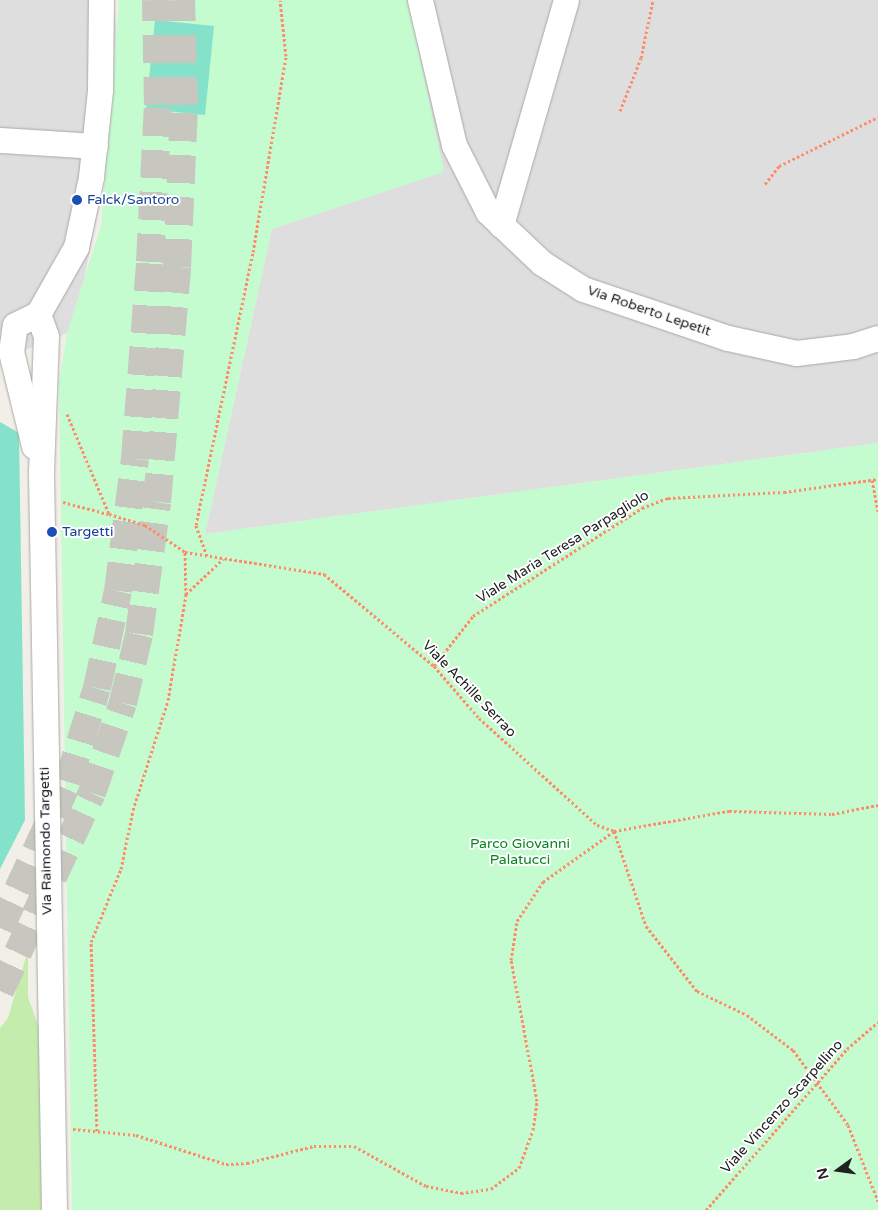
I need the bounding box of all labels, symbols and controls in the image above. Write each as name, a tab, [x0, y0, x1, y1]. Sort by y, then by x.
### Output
place label: Falck/Santoro	[87, 192, 179, 208]
marker: Falck/Santoro	[71, 194, 83, 206]
street label: Via Roberto Lepetit	[585, 282, 713, 340]
street label: Viale Maria Teresa Parpagliolo	[474, 487, 652, 607]
place label: Targetti	[62, 524, 113, 540]
marker: Targetti	[46, 526, 58, 538]
street label: Viale Achille Serrao	[419, 637, 519, 741]
street label: Via Raimondo Targetti	[36, 767, 56, 915]
park label: Parco Giovanni Palatucci	[470, 836, 570, 869]
street label: Viale Vincenzo Scarpellino	[718, 1037, 846, 1177]
north arrow	[813, 1145, 863, 1195]
text: N	[813, 1166, 833, 1181]

